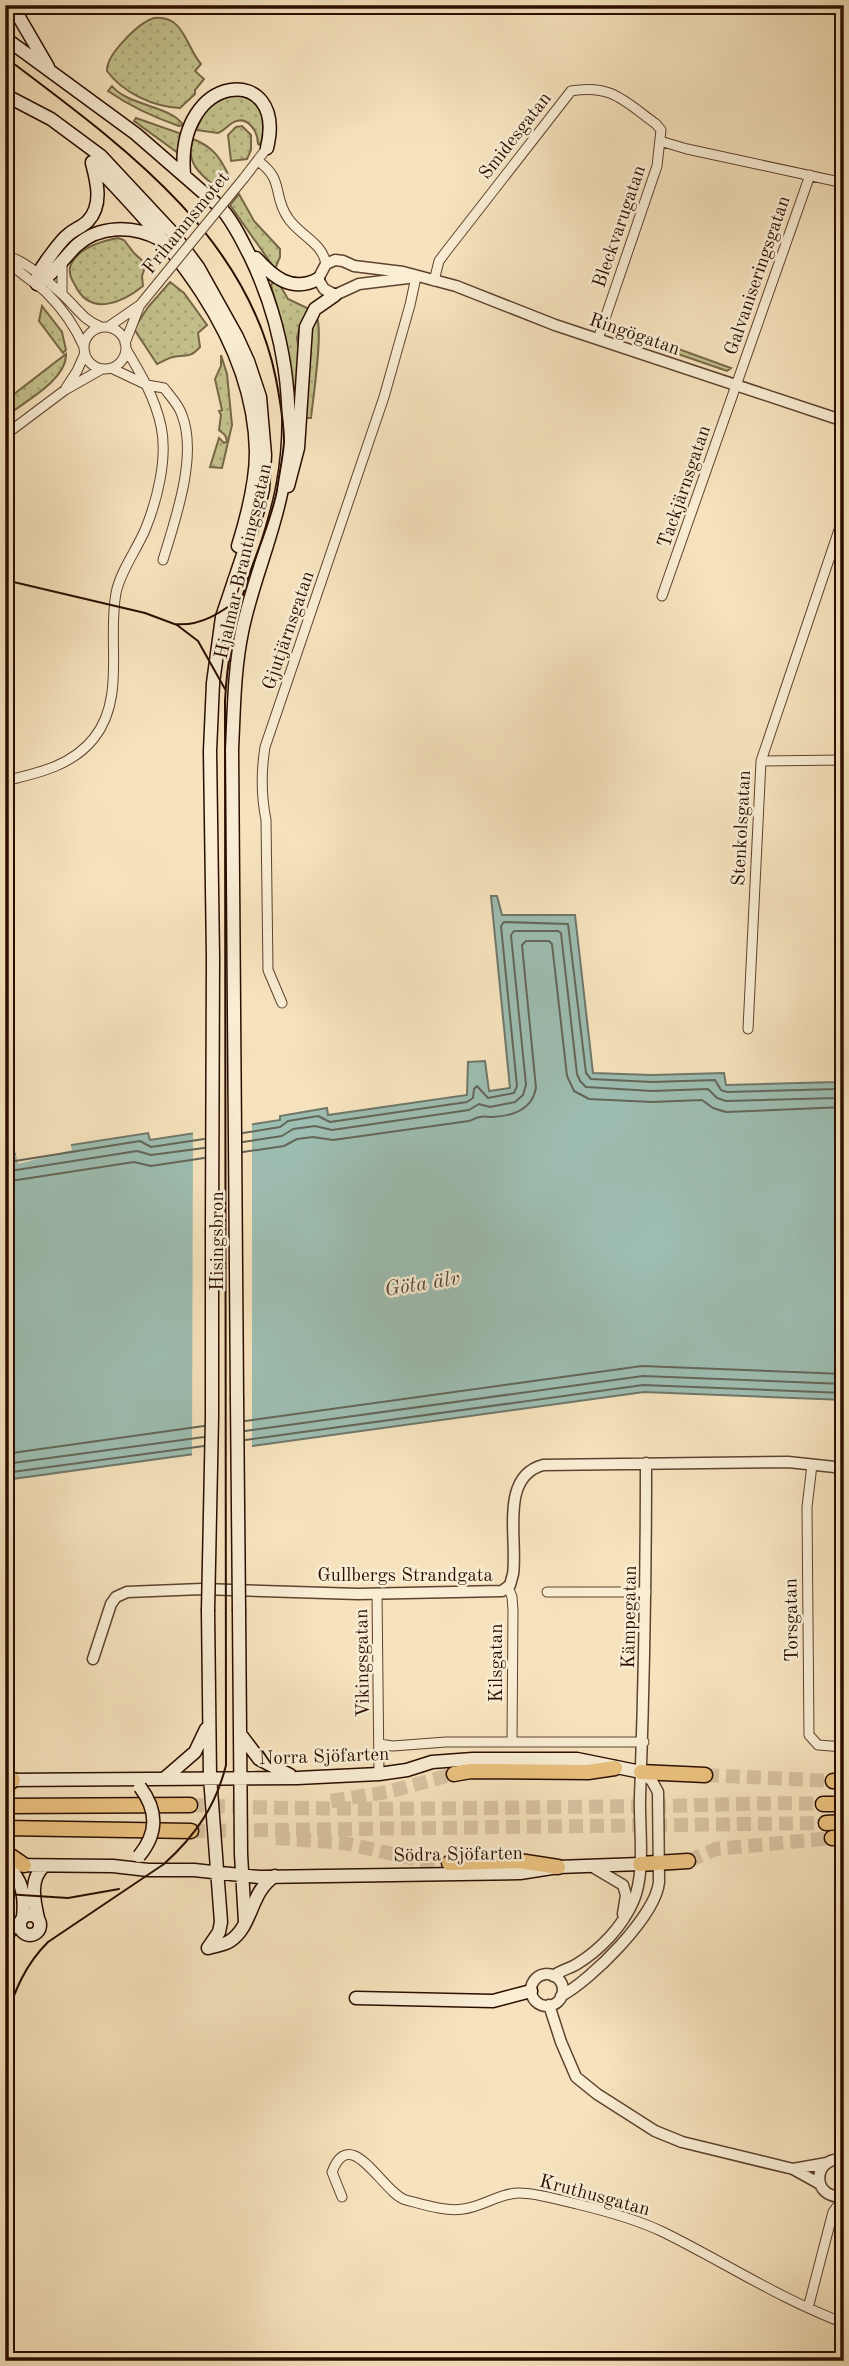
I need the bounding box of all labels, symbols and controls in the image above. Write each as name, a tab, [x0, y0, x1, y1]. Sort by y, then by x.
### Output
street label: Smidesgatan	[476, 89, 556, 184]
street label: Bleckvarugatan	[591, 163, 650, 290]
street label: Frihamnsmotet	[140, 169, 234, 278]
street label: Galvaniseringsgatan	[722, 194, 795, 358]
street label: Ringögatan	[586, 311, 682, 360]
street label: Tackjärnsgatan	[656, 423, 715, 550]
street label: Hjalmar Brantingsgatan	[213, 462, 276, 661]
street label: Gjutjärnsgatan	[260, 569, 319, 693]
street label: Stenkolsgatan	[730, 770, 755, 887]
street label: Hisingsbron	[209, 1191, 228, 1291]
water label: Göta älv	[383, 1268, 462, 1301]
street label: Kämpegatan	[620, 1565, 641, 1669]
street label: Gullbergs Strandgata	[317, 1567, 493, 1586]
street label: Torsgatan	[782, 1578, 803, 1662]
street label: Vikingsgatan	[353, 1608, 374, 1717]
street label: Kilsgatan	[488, 1624, 507, 1702]
street label: Norra Sjöfarten	[258, 1746, 390, 1769]
street label: Södra Sjöfarten	[393, 1845, 523, 1866]
street label: Kruthusgatan	[537, 2173, 652, 2220]

